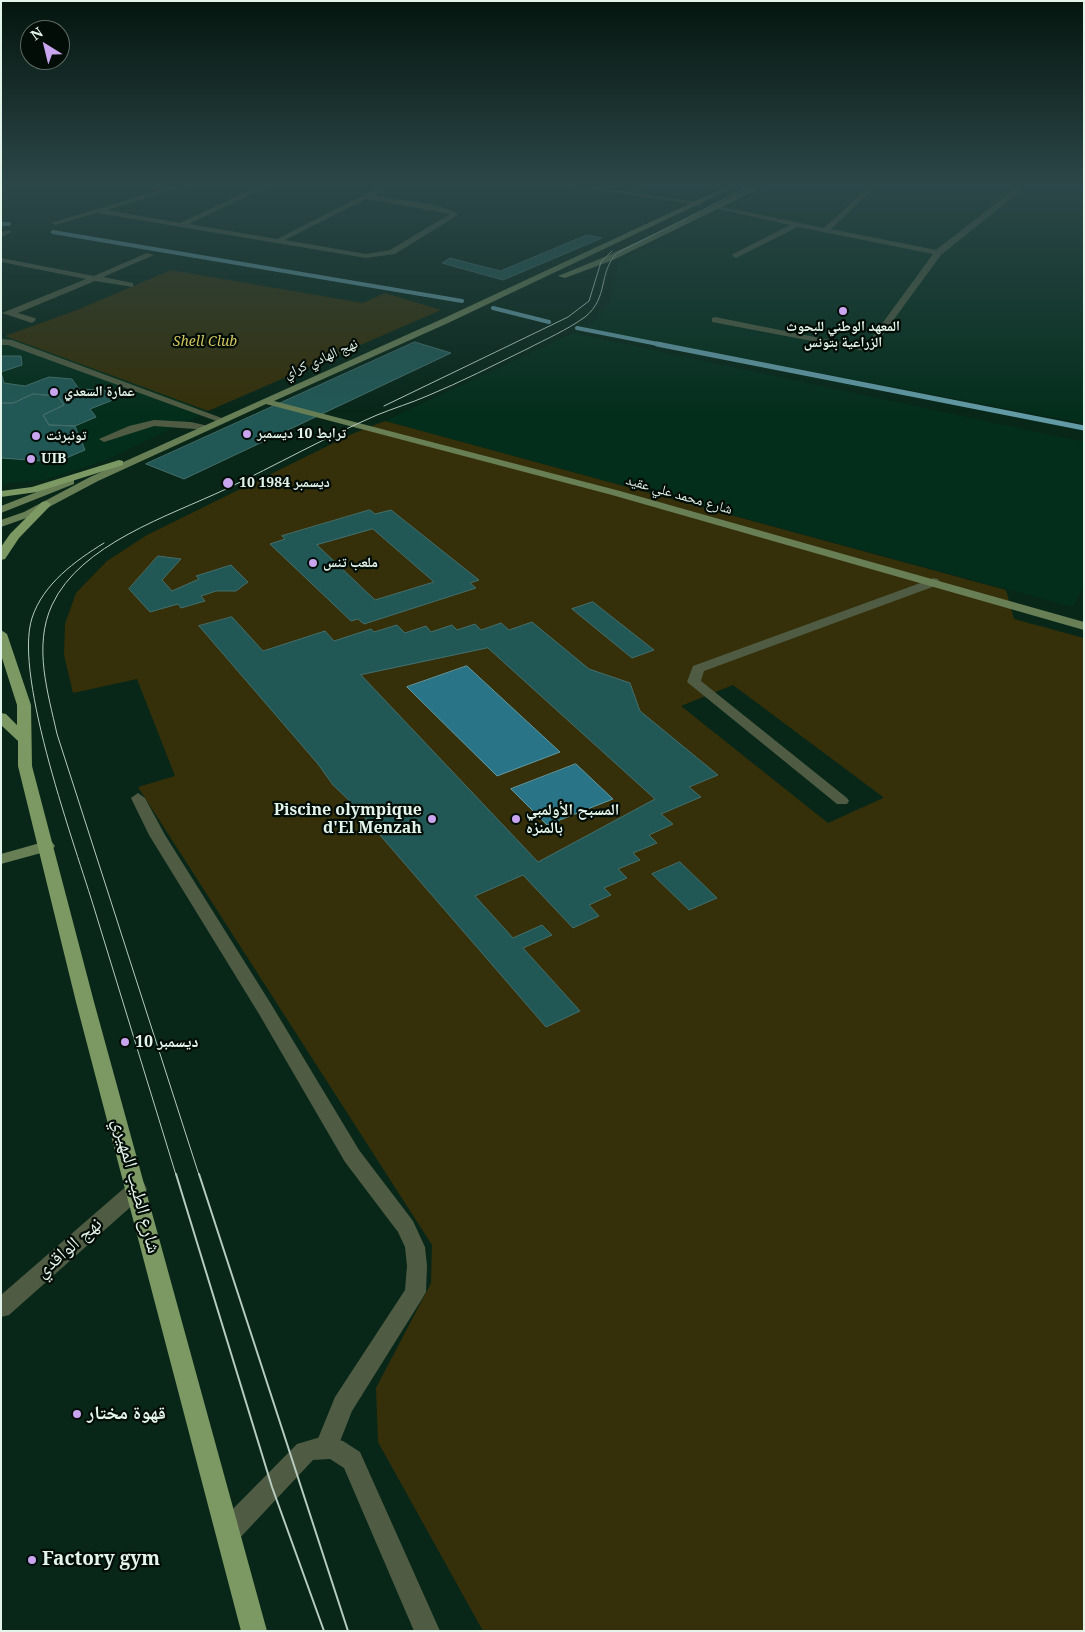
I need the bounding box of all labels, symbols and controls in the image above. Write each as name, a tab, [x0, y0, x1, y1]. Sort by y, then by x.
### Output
north arrow	[20, 20, 70, 70]
text: N	[26, 22, 47, 44]
marker: المعهد الوطني للبحوث الزراعية بتونس	[837, 305, 849, 317]
place label: المعهد الوطني للبحوث الزراعية بتونس	[786, 319, 900, 352]
park label: Shell Club	[173, 334, 237, 350]
street label: نهج الهادي كراي	[282, 335, 360, 383]
place label: عمارة السعدي	[64, 384, 135, 400]
marker: عمارة السعدي	[48, 386, 60, 398]
place label: ترابط 10 ديسمبر	[257, 426, 346, 442]
place label: تونبرنت	[46, 428, 86, 444]
marker: ترابط 10 ديسمبر	[241, 428, 253, 440]
marker: تونبرنت	[30, 430, 42, 442]
place label: UIB	[41, 451, 66, 467]
marker: UIB	[25, 453, 37, 465]
street label: شارع محمد علي عقيد	[624, 472, 734, 518]
place label: 10 ديسمبر 1984	[239, 475, 330, 491]
marker: 10 ديسمبر 1984	[221, 476, 235, 490]
place label: ملعب تنس	[323, 555, 378, 571]
marker: ملعب تنس	[307, 557, 319, 569]
place label: Piscine olympique d'El Menzah	[274, 800, 422, 838]
place label: المسبح الأولمبي بالمنزه	[526, 800, 619, 838]
marker: Piscine olympique d'El Menzah	[426, 813, 438, 825]
marker: المسبح الأولمبي بالمنزه	[510, 813, 522, 825]
place label: 10 ديسمبر	[135, 1032, 198, 1052]
marker: 10 ديسمبر	[119, 1036, 131, 1048]
street label: شارع الطيب المهيري	[107, 1116, 165, 1256]
street label: نهج الواقدي	[31, 1213, 107, 1283]
place label: قهوة مختار	[87, 1403, 166, 1425]
marker: قهوة مختار	[71, 1408, 83, 1420]
place label: Factory gym	[42, 1549, 160, 1571]
marker: Factory gym	[26, 1554, 38, 1566]

